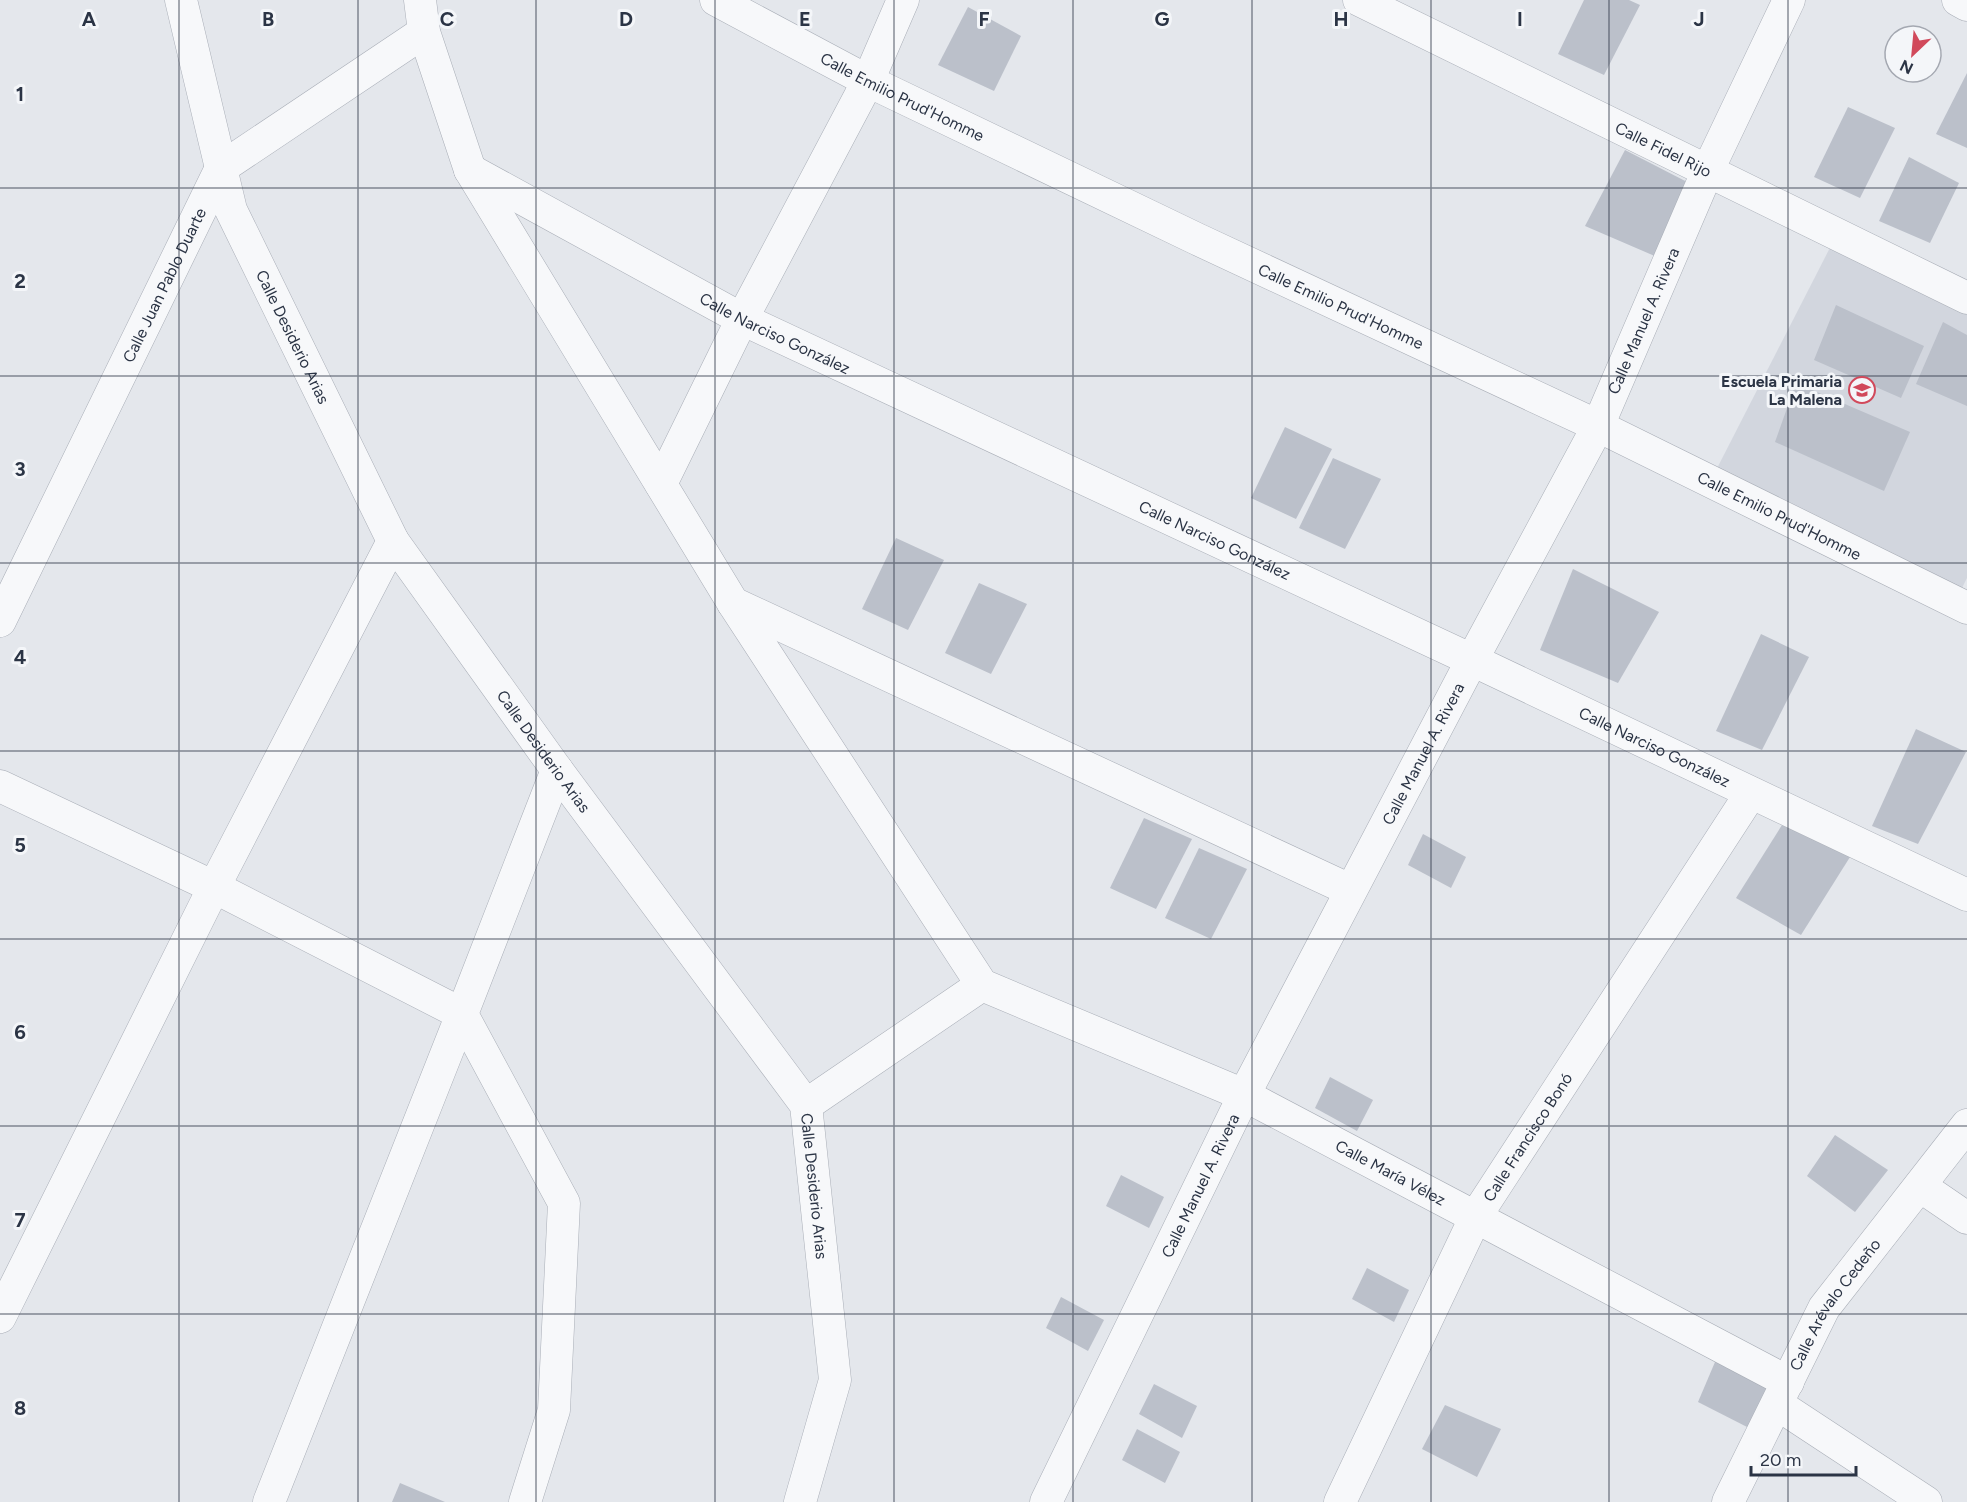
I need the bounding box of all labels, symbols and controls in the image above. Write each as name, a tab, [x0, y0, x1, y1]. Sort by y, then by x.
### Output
text: A	[82, 7, 97, 31]
text: B	[262, 7, 274, 31]
text: C	[440, 7, 454, 31]
text: D	[619, 7, 633, 31]
text: E	[799, 7, 811, 31]
text: F	[978, 7, 990, 31]
text: G	[1155, 7, 1170, 31]
text: H	[1334, 7, 1349, 31]
text: I	[1517, 7, 1523, 31]
text: J	[1693, 7, 1705, 31]
north arrow	[1883, 24, 1943, 84]
street label: Calle Emilio Prud'Homme	[817, 48, 987, 145]
text: N	[1897, 56, 1916, 78]
text: 1	[16, 82, 24, 106]
street label: Calle Fidel Rijo	[1612, 118, 1714, 181]
street label: Calle Juan Pablo Duarte	[119, 205, 210, 365]
street label: Calle Manuel A. Rivera	[1604, 245, 1684, 397]
street label: Calle Emilio Prud'Homme	[1255, 260, 1427, 353]
street label: Calle Desiderio Arias	[252, 267, 333, 407]
text: 2	[14, 269, 26, 293]
street label: Calle Narciso González	[696, 289, 853, 378]
place label: Escuela Primaria La Malena	[1721, 372, 1842, 409]
school or university icon: Escuela Primaria La Malena	[1847, 375, 1877, 405]
text: 3	[14, 457, 26, 481]
street label: Calle Emilio Prud'Homme	[1694, 468, 1865, 564]
street label: Calle Narciso González	[1136, 497, 1294, 584]
text: 4	[14, 645, 27, 669]
street label: Calle Manuel A. Rivera	[1378, 680, 1468, 828]
street label: Calle Desiderio Arias	[493, 686, 594, 816]
street label: Calle Narciso González	[1576, 703, 1733, 791]
text: 5	[14, 833, 26, 857]
text: 6	[14, 1020, 26, 1044]
street label: Calle Francisco Bonó	[1479, 1069, 1577, 1205]
street label: Calle Manuel A. Rivera	[1157, 1111, 1243, 1261]
street label: Calle Desiderio Arias	[797, 1112, 831, 1260]
street label: Calle María Vélez	[1332, 1136, 1449, 1210]
text: 7	[14, 1208, 26, 1232]
street label: Calle Arévalo Cedeño	[1786, 1235, 1885, 1374]
text: 8	[14, 1396, 26, 1420]
scale bar	[1751, 1439, 1856, 1477]
text: 20 m	[1760, 1449, 1801, 1471]

